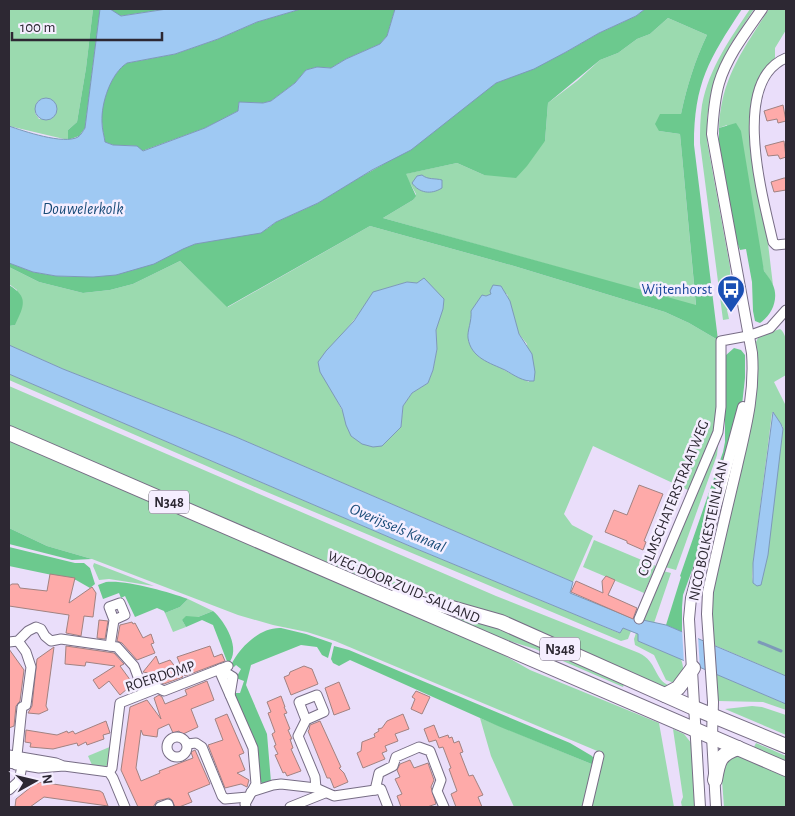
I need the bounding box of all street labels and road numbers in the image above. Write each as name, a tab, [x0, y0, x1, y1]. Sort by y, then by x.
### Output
street label: COLMSCHATERSTRAATWEG	[635, 418, 712, 578]
street label: NICO BOLKESTEINLAAN	[686, 460, 731, 602]
road number: N348	[149, 491, 189, 514]
street label: WEG DOOR ZUID-SALLAND	[325, 549, 482, 626]
road number: N348	[540, 638, 580, 661]
street label: ROERDOMP	[124, 658, 197, 695]

